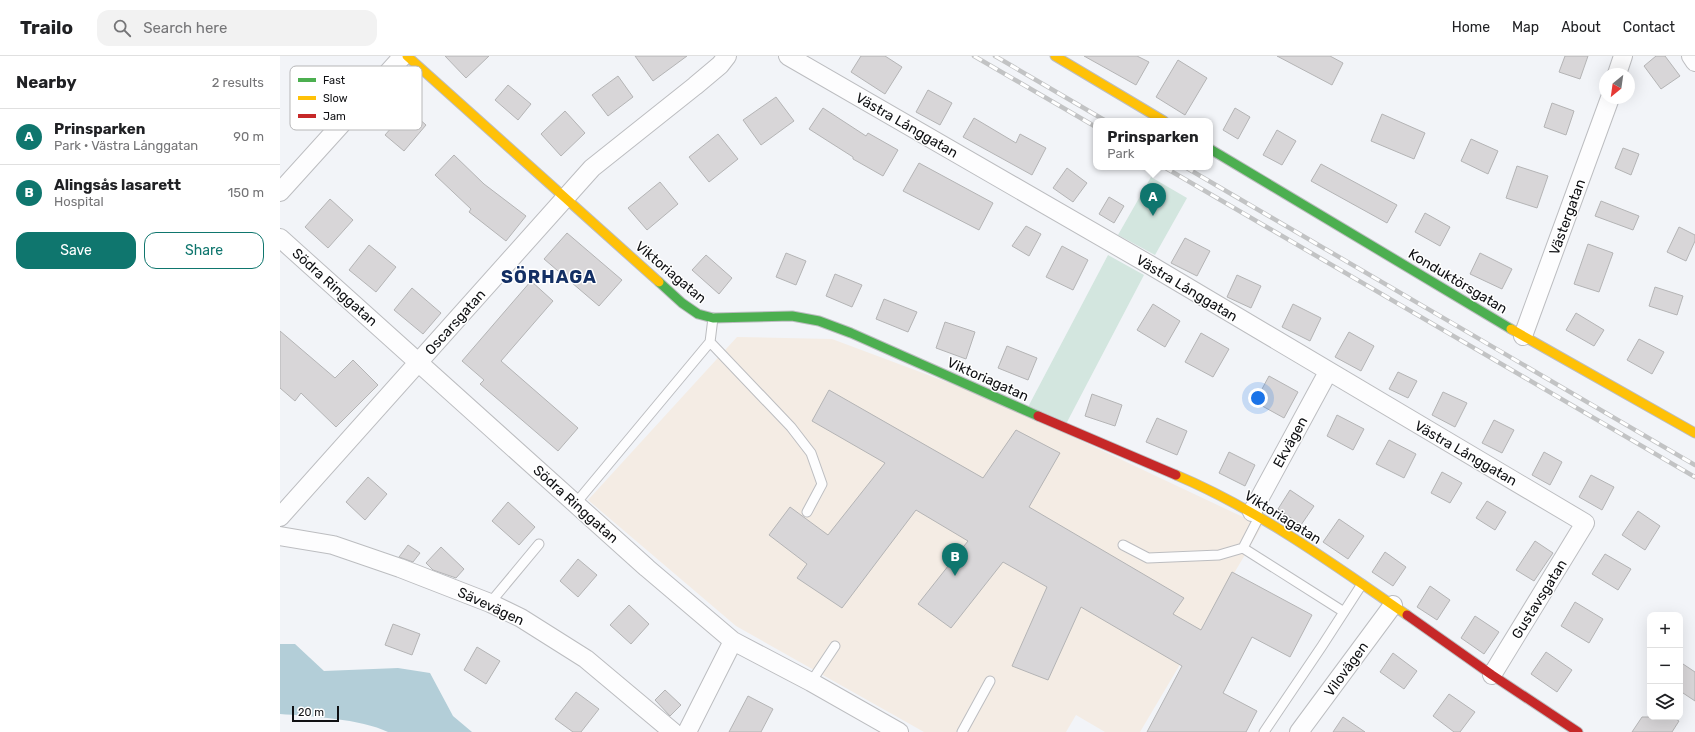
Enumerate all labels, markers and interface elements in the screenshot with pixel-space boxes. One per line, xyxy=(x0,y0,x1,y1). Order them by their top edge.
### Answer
search box xyxy=(97,10,377,46)
text: Trailo xyxy=(20,16,73,39)
icon: search xyxy=(111,17,133,39)
text: Search here xyxy=(143,19,227,37)
text: Home xyxy=(1452,19,1490,36)
text: Map xyxy=(1512,19,1539,36)
text: About xyxy=(1561,19,1601,36)
text: Contact xyxy=(1623,19,1675,36)
legend xyxy=(290,66,422,130)
north arrow xyxy=(1599,68,1635,104)
text: Nearby xyxy=(16,72,77,92)
text: Fast xyxy=(323,74,346,87)
text: 2 results xyxy=(212,75,264,90)
street label: Västra Långgatan xyxy=(853,89,961,162)
text: Slow xyxy=(323,92,348,105)
text: Jam xyxy=(323,110,346,123)
popup xyxy=(1093,118,1213,170)
text: Prinsparken xyxy=(54,120,145,138)
text: Prinsparken xyxy=(1107,128,1199,146)
text: A xyxy=(24,129,34,144)
text: 90 m xyxy=(233,129,264,144)
text: Park · Västra Långgatan xyxy=(54,138,198,153)
text: Park xyxy=(1107,146,1134,161)
text: Alingsås lasarett xyxy=(54,176,181,194)
street label: Västergatan xyxy=(1546,177,1589,257)
pin: A xyxy=(1140,183,1166,216)
text: B xyxy=(24,185,34,200)
text: 150 m xyxy=(228,185,264,200)
text: Hospital xyxy=(54,194,104,209)
button: Save xyxy=(16,232,136,269)
button: Share xyxy=(144,232,264,269)
street label: Viktoriagatan xyxy=(632,238,710,307)
street label: Södra Ringgatan xyxy=(289,245,381,330)
street label: Konduktörsgatan xyxy=(1405,245,1510,318)
street label: Västra Långgatan xyxy=(1133,251,1241,325)
district label: SÖRHAGA xyxy=(501,266,597,288)
street label: Oscarsgatan xyxy=(422,286,489,359)
street label: Viktoriagatan xyxy=(944,354,1031,405)
your location xyxy=(1248,388,1268,408)
street label: Ekvägen xyxy=(1270,414,1311,471)
street label: Västra Långgatan xyxy=(1412,417,1520,490)
street label: Södra Ringgatan xyxy=(530,462,622,547)
street label: Viktoriagatan xyxy=(1241,487,1324,548)
pin: B xyxy=(942,543,968,576)
street label: Gustavsgatan xyxy=(1508,556,1571,642)
street label: Sävevägen xyxy=(455,584,527,629)
map controls xyxy=(1647,612,1683,720)
button: + xyxy=(1647,612,1683,648)
street label: Vilovägen xyxy=(1321,639,1372,700)
button: − xyxy=(1647,648,1683,684)
button: layers xyxy=(1647,684,1683,720)
scale bar xyxy=(292,704,339,723)
text: 20 m xyxy=(298,706,324,719)

